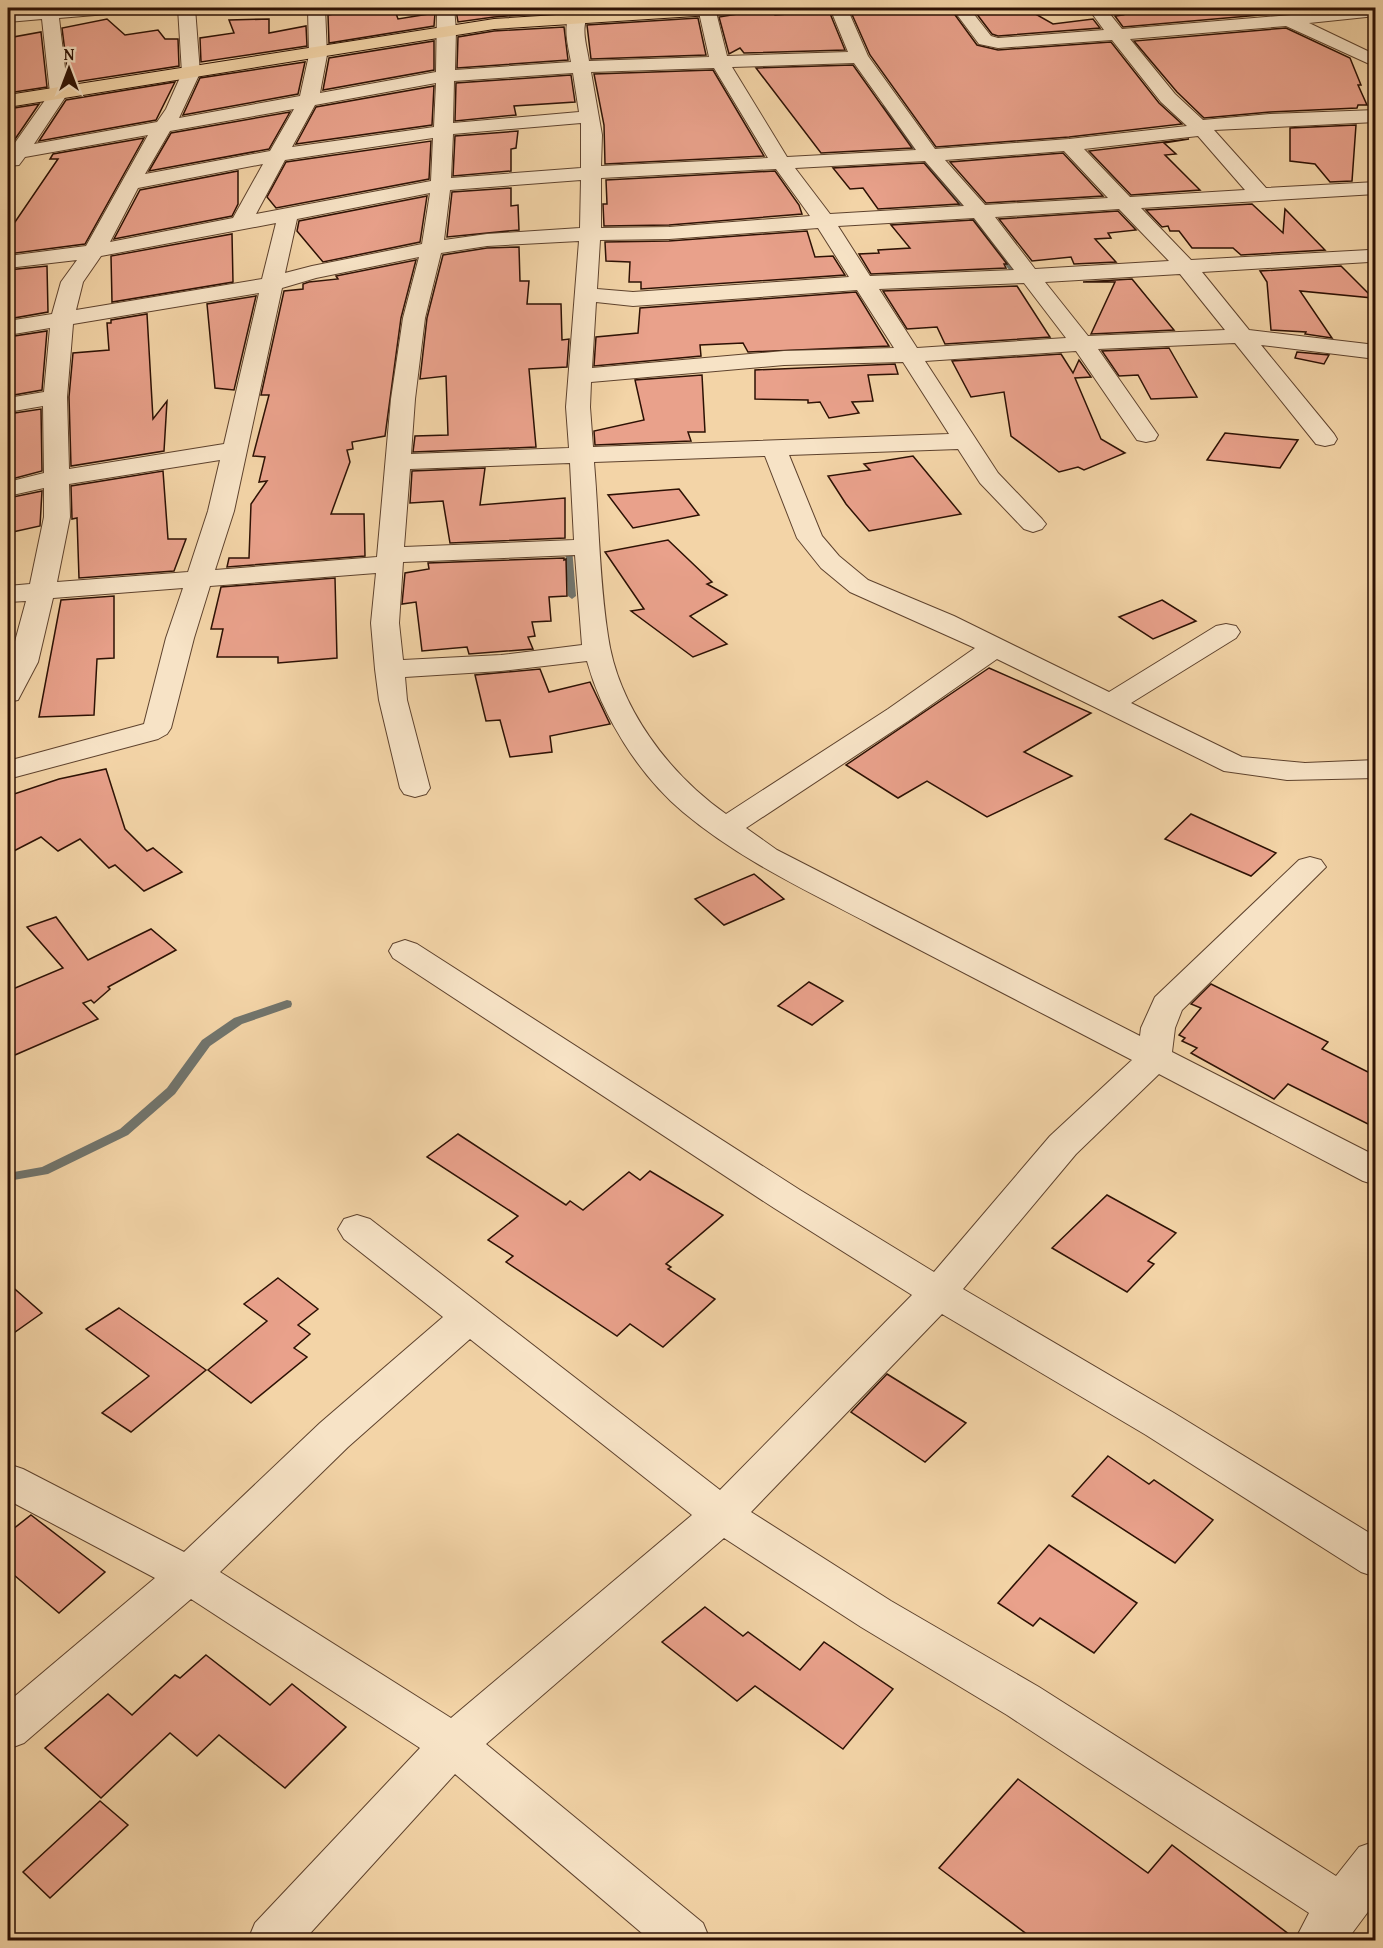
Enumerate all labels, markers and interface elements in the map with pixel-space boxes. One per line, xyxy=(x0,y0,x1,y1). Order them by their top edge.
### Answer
north arrow xyxy=(39,39,99,99)
text: N xyxy=(64,42,75,66)

